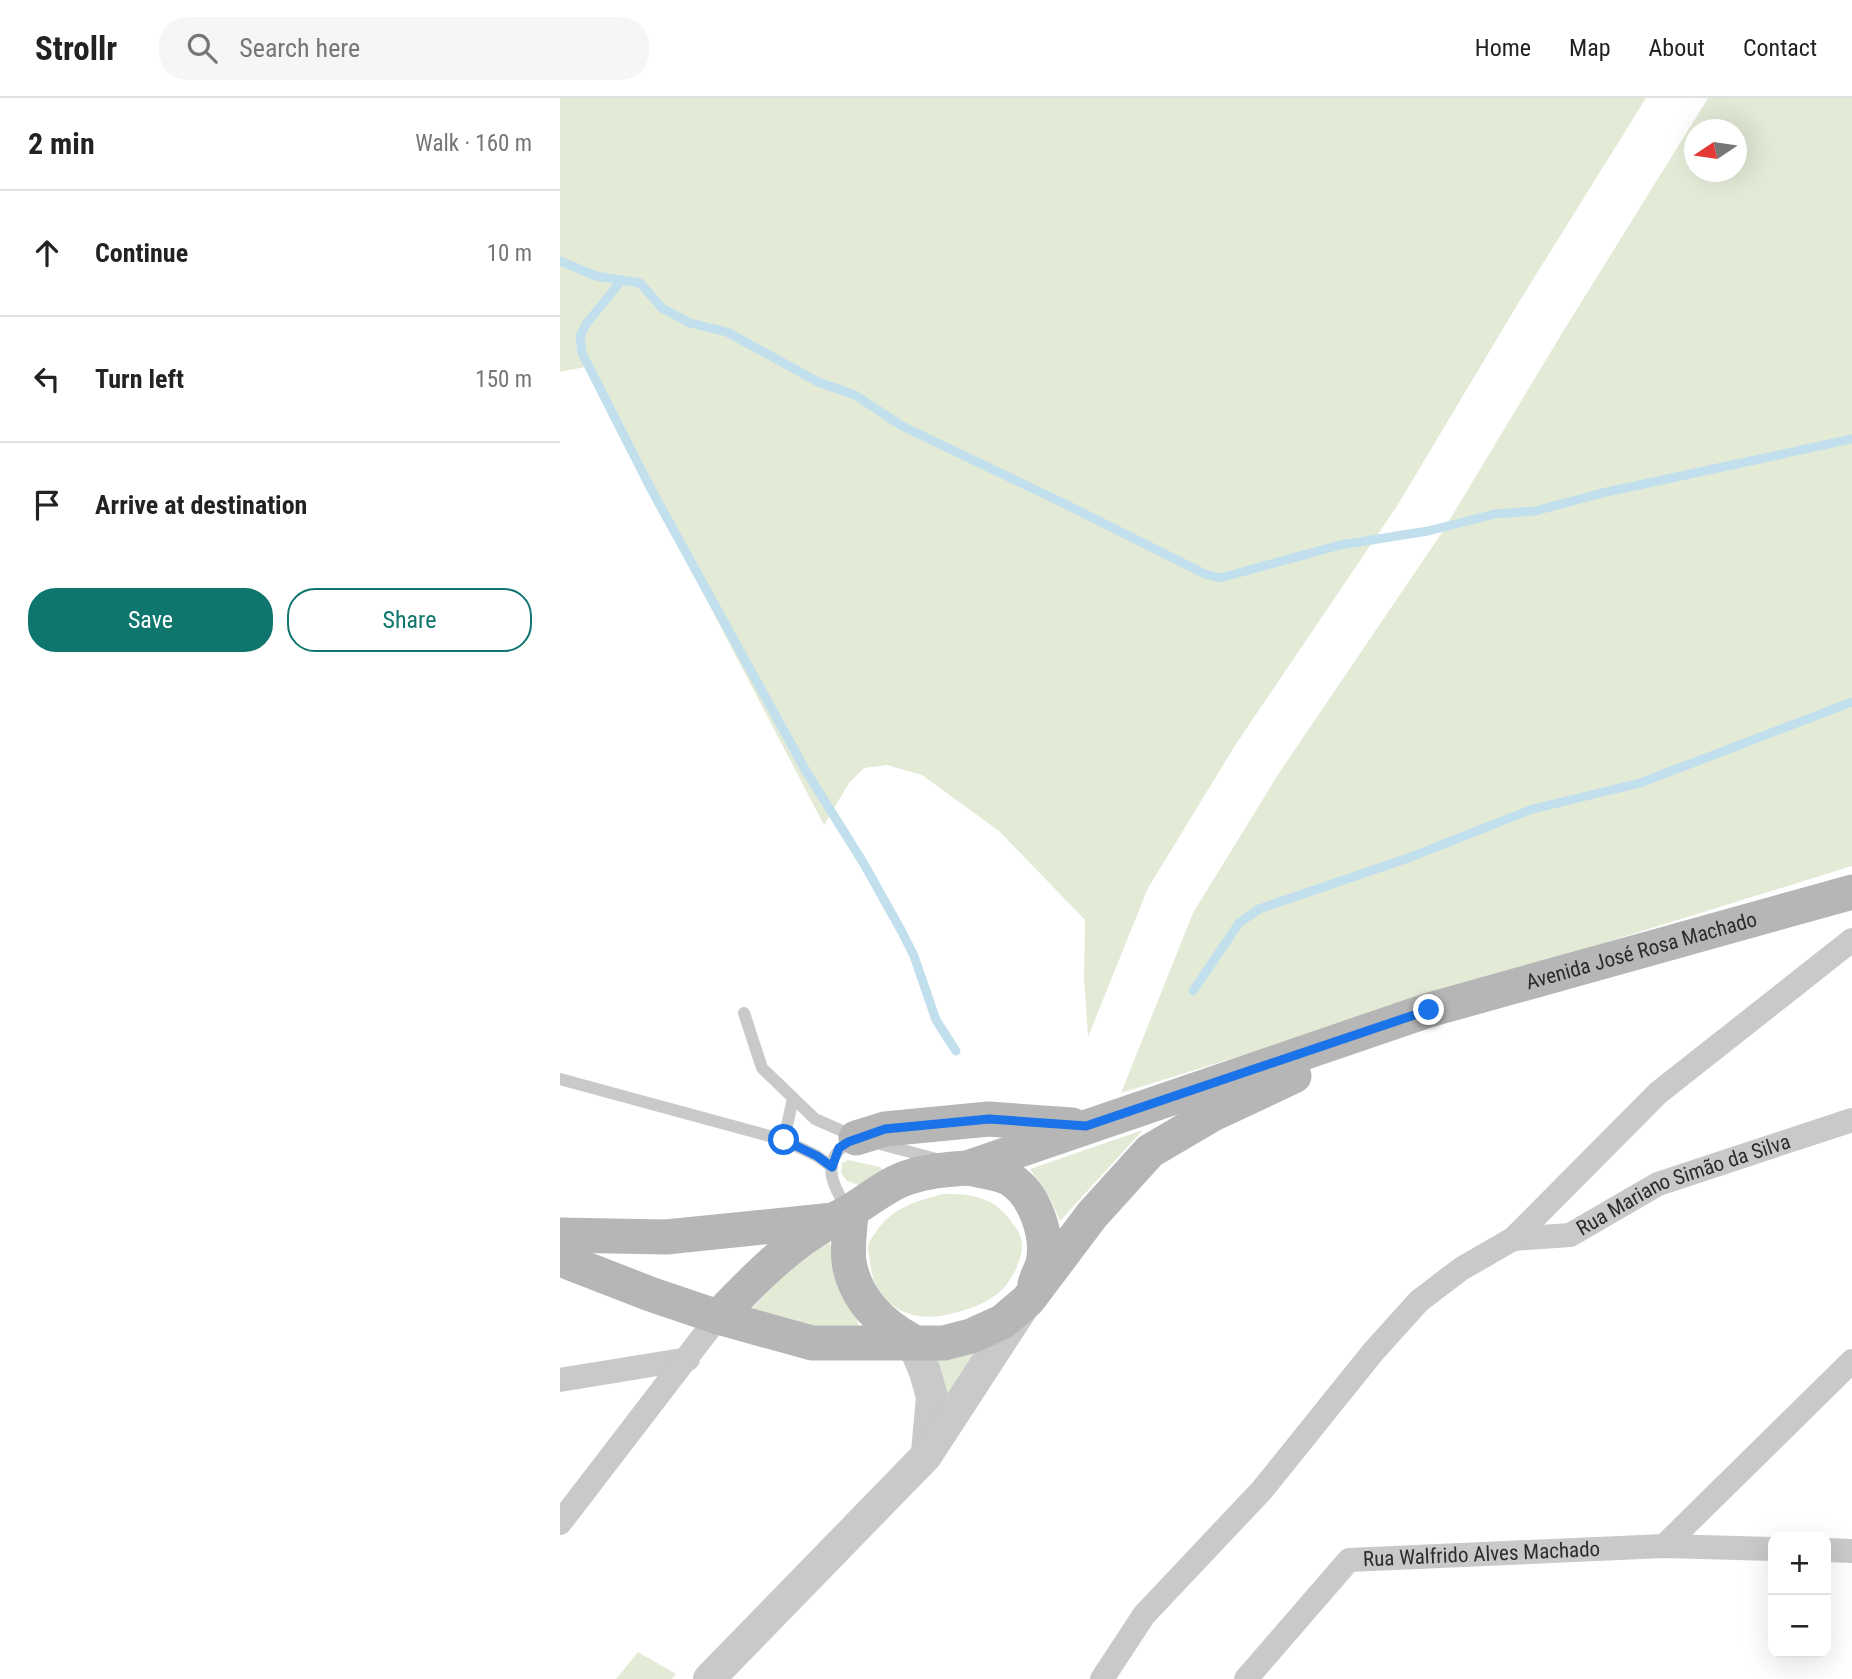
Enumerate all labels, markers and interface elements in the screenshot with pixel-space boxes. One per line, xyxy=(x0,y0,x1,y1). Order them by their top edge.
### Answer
search box xyxy=(159,17,649,80)
text: Strollr xyxy=(35,29,117,68)
icon: search xyxy=(183,29,221,67)
text: Search here xyxy=(239,33,360,63)
text: Home xyxy=(1475,34,1531,62)
text: Map xyxy=(1569,34,1611,62)
text: About xyxy=(1649,34,1705,62)
text: Contact xyxy=(1743,34,1817,62)
north arrow xyxy=(1684,119,1747,182)
text: 2 min xyxy=(28,126,95,161)
text: Walk · 160 m xyxy=(415,130,532,157)
icon: ahead xyxy=(28,234,66,272)
text: Continue xyxy=(95,238,188,268)
text: 10 m xyxy=(487,240,532,267)
icon: left xyxy=(28,360,66,398)
text: Turn left xyxy=(95,364,184,394)
text: 150 m xyxy=(475,366,532,393)
icon: arrive xyxy=(28,486,66,524)
text: Arrive at destination xyxy=(95,490,307,520)
button: Save xyxy=(28,588,273,652)
button: Share xyxy=(287,588,532,652)
street label: Avenida José Rosa Machado xyxy=(1523,907,1759,994)
route end xyxy=(1413,994,1444,1025)
route start xyxy=(768,1124,799,1155)
street label: Rua Mariano Simão da Silva xyxy=(1572,1129,1793,1241)
map controls xyxy=(1768,1532,1831,1658)
button: + xyxy=(1768,1532,1831,1595)
street label: Rua Walfrido Alves Machado xyxy=(1362,1537,1601,1571)
button: − xyxy=(1768,1595,1831,1658)

